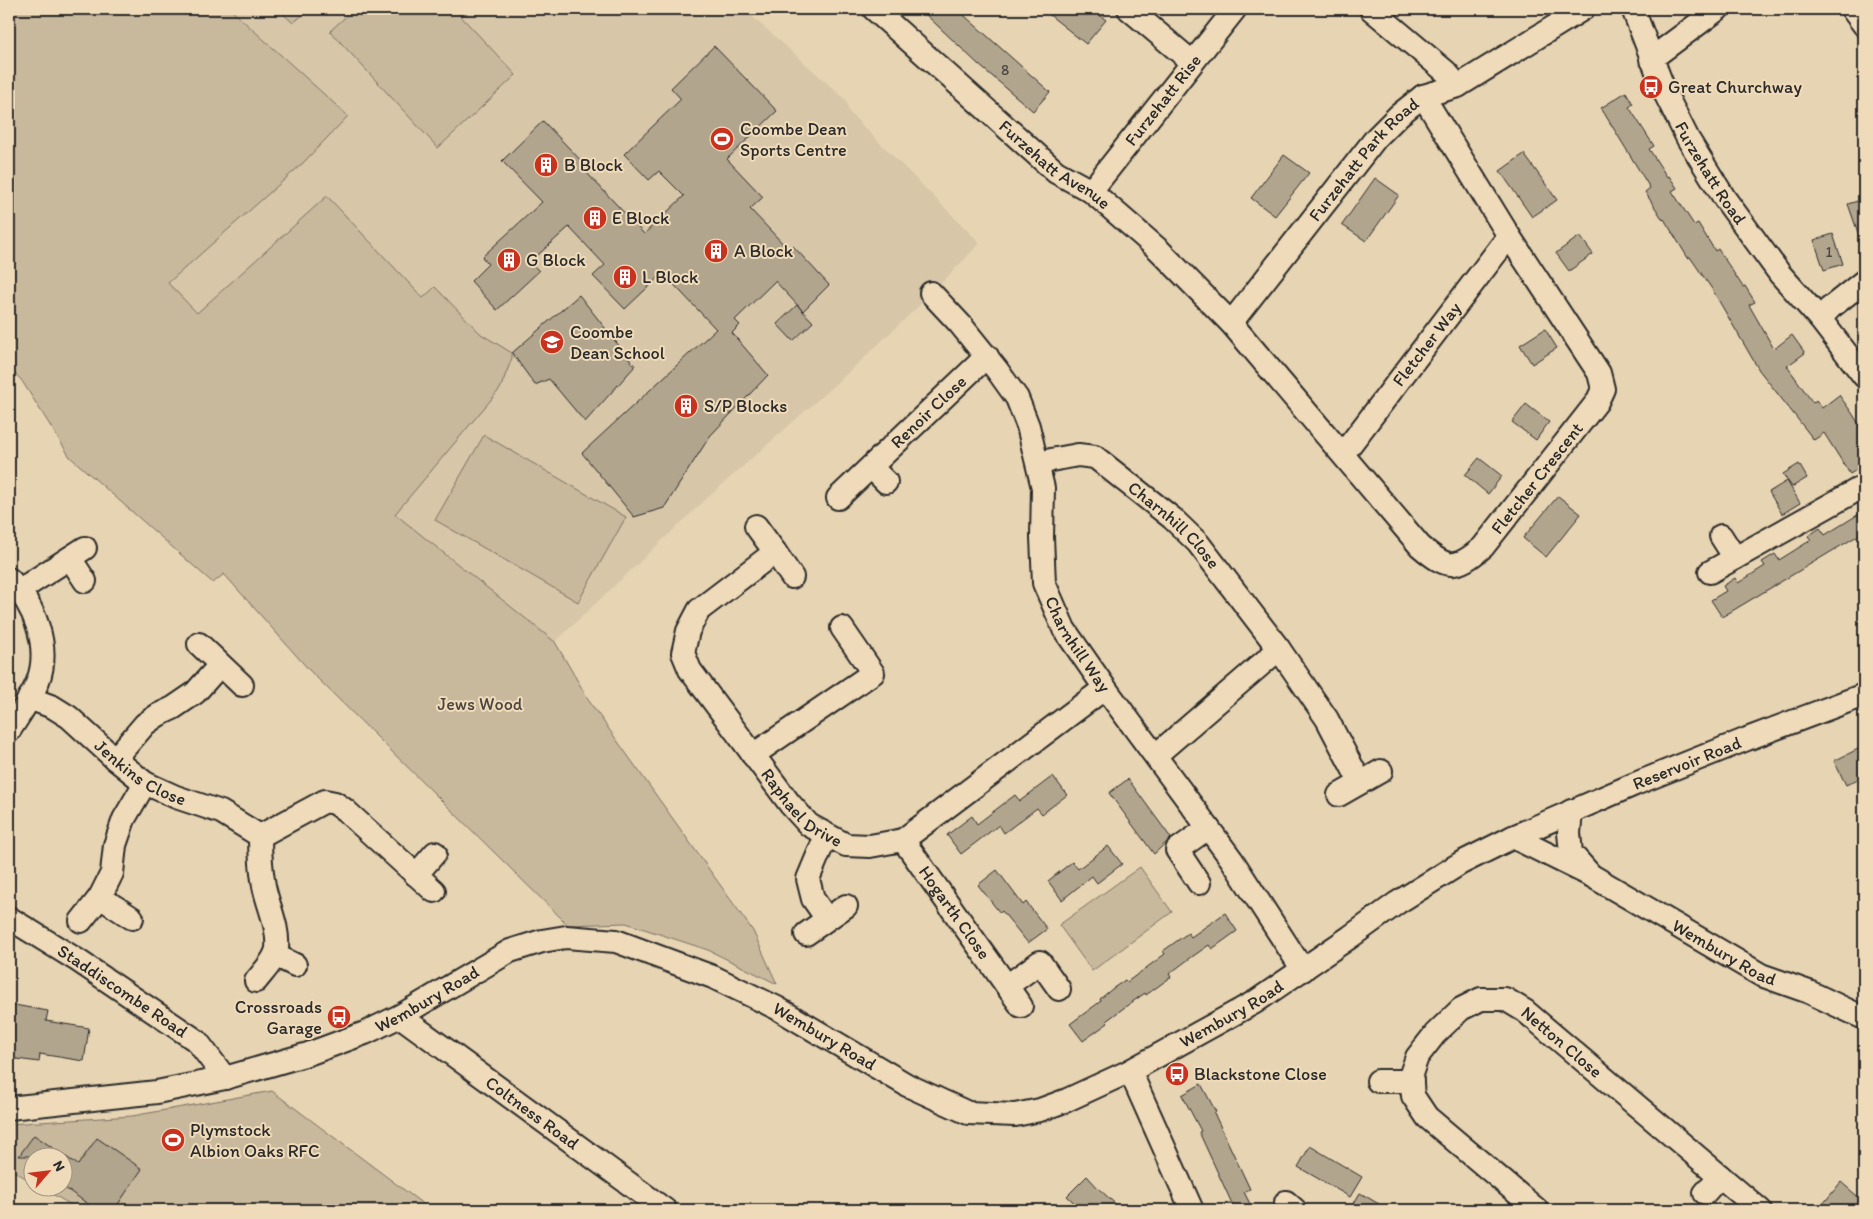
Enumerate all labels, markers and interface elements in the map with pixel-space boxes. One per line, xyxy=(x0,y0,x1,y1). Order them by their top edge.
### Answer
street label: Furzehatt Rise xyxy=(1120,50,1206,150)
house number: 8 xyxy=(1001,61,1009,79)
bus stop icon: Great Churchway xyxy=(1638,74,1664,100)
place label: Great Churchway xyxy=(1668,76,1802,98)
street label: Furzehatt Park Road xyxy=(1304,92,1423,226)
street label: Furzehatt Avenue xyxy=(994,115,1115,214)
place label: Coombe Dean Sports Centre xyxy=(740,118,847,161)
street label: Furzehatt Road xyxy=(1670,118,1751,229)
sports icon: Coombe Dean Sports Centre xyxy=(709,126,735,152)
building icon: B Block xyxy=(533,152,559,178)
place label: B Block xyxy=(564,154,624,176)
building icon: E Block xyxy=(582,205,608,231)
place label: E Block xyxy=(612,207,670,229)
building icon: A Block xyxy=(703,238,729,264)
place label: A Block xyxy=(734,240,794,262)
house number: 1 xyxy=(1826,243,1833,261)
building icon: G Block xyxy=(496,247,522,273)
place label: G Block xyxy=(526,249,586,271)
building icon: L Block xyxy=(612,264,638,290)
place label: L Block xyxy=(642,266,699,288)
street label: Fletcher Way xyxy=(1387,297,1466,391)
place label: Coombe Dean School xyxy=(570,321,665,364)
school or university icon: Coombe Dean School xyxy=(539,329,565,355)
street label: Renoir Close xyxy=(886,370,971,453)
building icon: S/P Blocks xyxy=(673,393,699,419)
place label: S/P Blocks xyxy=(704,395,787,417)
street label: Fletcher Crescent xyxy=(1486,418,1588,539)
street label: Charnhill Close xyxy=(1123,476,1225,573)
street label: Charnhill Way xyxy=(1040,593,1116,697)
park label: Jews Wood xyxy=(437,693,523,715)
street label: Reservoir Road xyxy=(1629,731,1745,795)
street label: Jenkins Close xyxy=(90,735,189,811)
street label: Raphael Drive xyxy=(756,764,846,852)
street label: Hogarth Close xyxy=(914,861,995,964)
street label: Wembury Road xyxy=(1668,914,1779,991)
street label: Staddiscombe Road xyxy=(53,940,192,1043)
street label: Wembury Road xyxy=(371,961,483,1038)
street label: Wembury Road xyxy=(1176,975,1288,1053)
place label: Crossroads Garage xyxy=(235,996,322,1039)
street label: Wembury Road xyxy=(769,997,881,1075)
street label: Netton Close xyxy=(1517,1001,1607,1083)
bus stop icon: Crossroads Garage xyxy=(326,1004,352,1030)
bus stop icon: Blackstone Close xyxy=(1164,1061,1190,1087)
place label: Blackstone Close xyxy=(1194,1063,1327,1085)
street label: Coltness Road xyxy=(481,1071,584,1155)
place label: Plymstock Albion Oaks RFC xyxy=(190,1119,320,1162)
sports icon: Plymstock Albion Oaks RFC xyxy=(160,1127,186,1153)
north arrow xyxy=(22,1146,72,1196)
text: N xyxy=(49,1158,69,1174)

